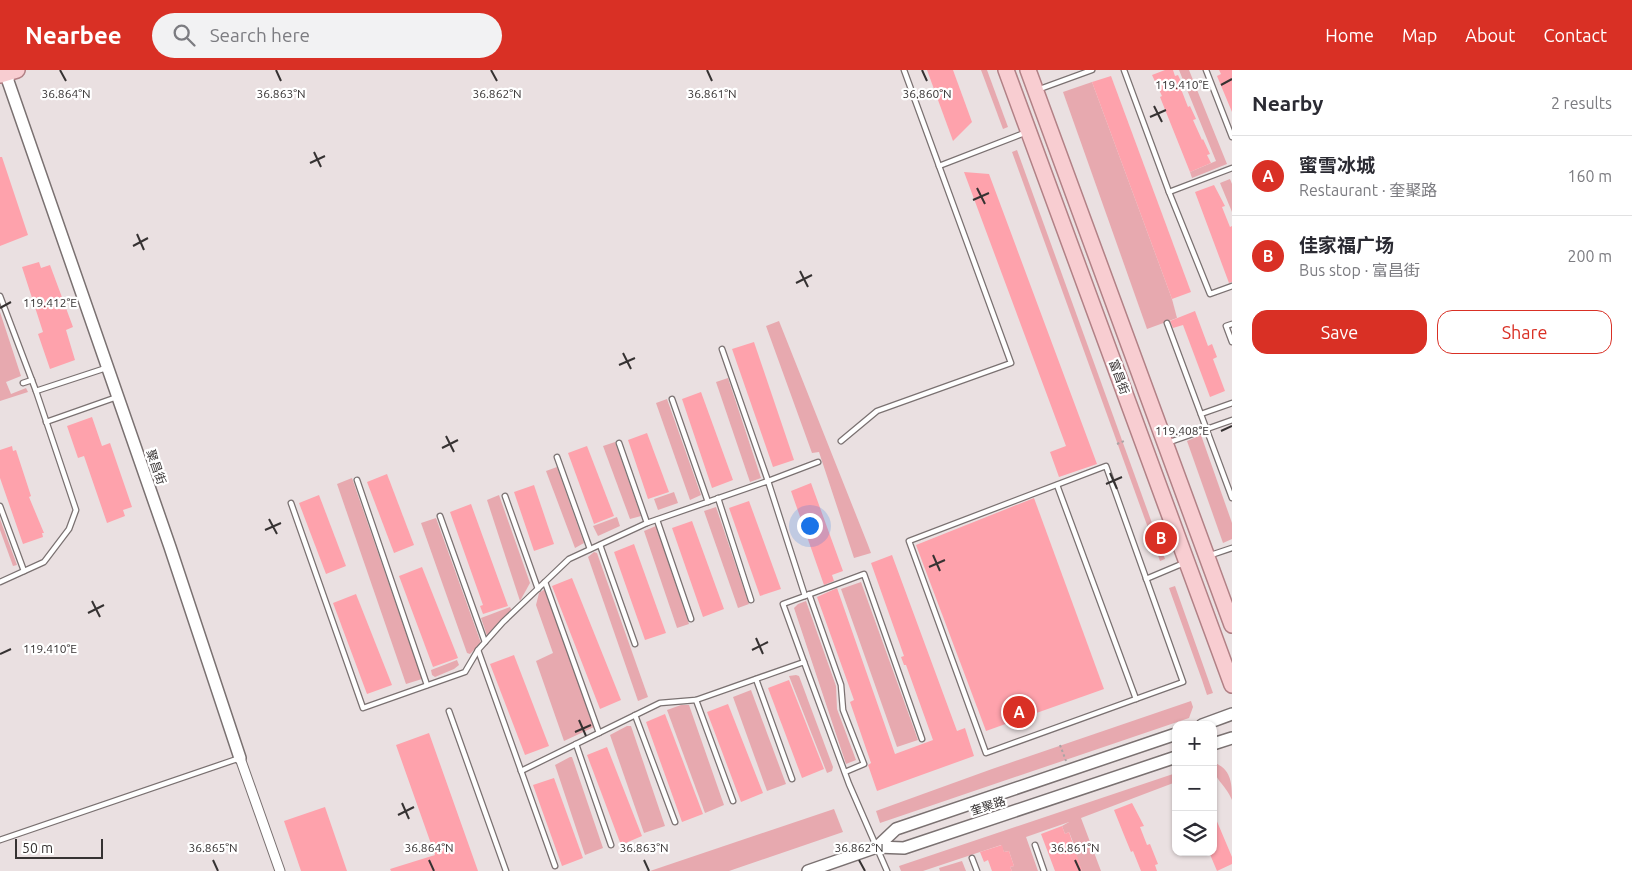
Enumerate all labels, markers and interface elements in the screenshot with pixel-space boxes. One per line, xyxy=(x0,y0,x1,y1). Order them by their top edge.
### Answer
search box xyxy=(152,13,502,58)
icon: search xyxy=(170,21,198,49)
text: Nearbee xyxy=(25,22,122,49)
text: Search here xyxy=(210,24,310,46)
text: Home xyxy=(1325,25,1374,45)
text: Map xyxy=(1402,25,1437,45)
text: About xyxy=(1465,25,1515,45)
text: Contact xyxy=(1543,25,1607,45)
text: 119.410°E xyxy=(1155,78,1209,91)
text: 36.864°N xyxy=(41,87,91,100)
text: 36.863°N xyxy=(256,87,306,100)
text: 36.862°N xyxy=(472,87,522,100)
text: 36.861°N xyxy=(687,87,737,100)
text: 36.860°N xyxy=(902,87,952,100)
text: Nearby xyxy=(1252,91,1323,115)
text: 2 results xyxy=(1551,94,1612,112)
text: 蜜雪冰城 xyxy=(1299,154,1375,176)
text: A xyxy=(1262,167,1274,185)
text: 160 m xyxy=(1567,167,1612,185)
text: Restaurant · 奎聚路 xyxy=(1299,181,1437,199)
text: 佳家福广场 xyxy=(1299,234,1394,256)
text: B xyxy=(1263,247,1273,265)
text: 200 m xyxy=(1567,247,1612,265)
text: Bus stop · 富昌街 xyxy=(1299,261,1420,279)
text: 119.412°E xyxy=(23,296,77,309)
button: Save xyxy=(1252,310,1427,354)
button: Share xyxy=(1437,310,1612,354)
street label: 富昌街 xyxy=(1107,358,1132,396)
text: 119.408°E xyxy=(1155,424,1209,437)
street label: 聚昌街 xyxy=(144,448,168,486)
your location xyxy=(797,513,823,539)
pin: B xyxy=(1145,519,1177,557)
text: 119.410°E xyxy=(23,642,77,655)
pin: A xyxy=(1003,693,1035,731)
map controls xyxy=(1172,721,1217,856)
button: + xyxy=(1172,721,1217,766)
button: − xyxy=(1172,766,1217,811)
street label: 奎聚路 xyxy=(969,794,1007,817)
button: layers xyxy=(1172,811,1217,856)
scale bar xyxy=(15,836,102,859)
text: 50 m xyxy=(22,840,53,856)
text: 36.865°N xyxy=(188,841,238,854)
text: 36.864°N xyxy=(404,841,454,854)
text: 36.863°N xyxy=(619,841,669,854)
text: 36.862°N xyxy=(834,841,884,854)
text: 36.861°N xyxy=(1050,841,1100,854)

